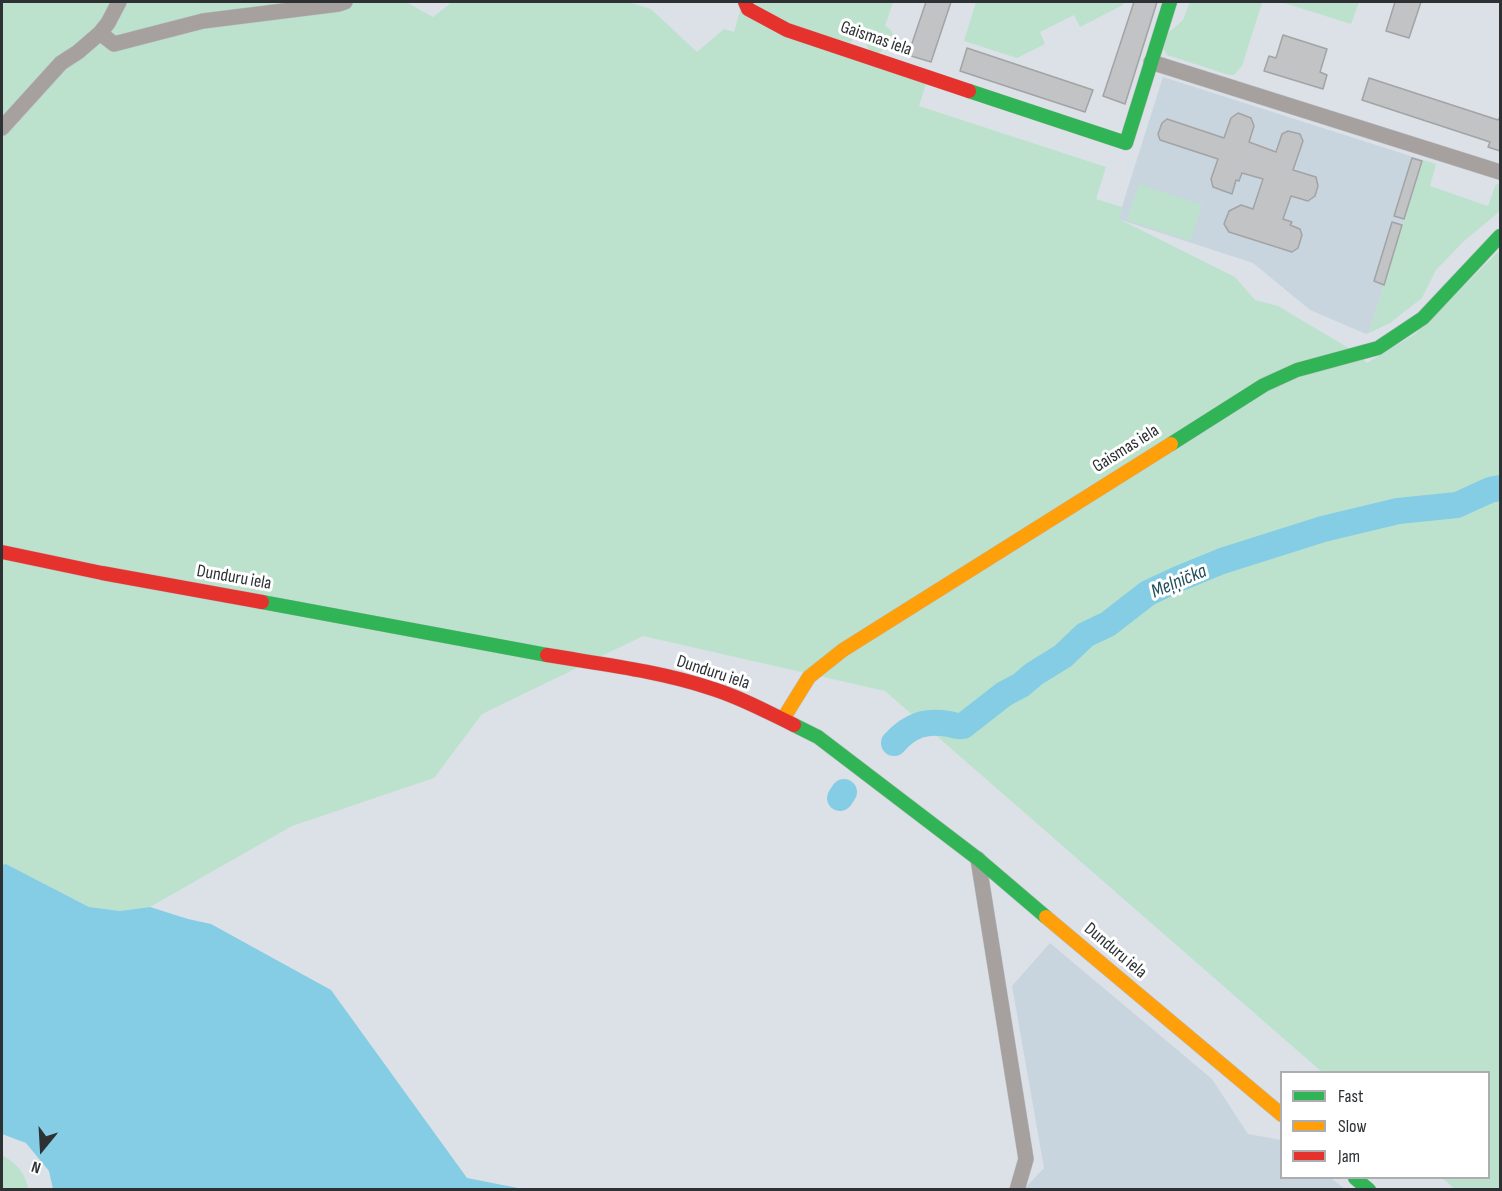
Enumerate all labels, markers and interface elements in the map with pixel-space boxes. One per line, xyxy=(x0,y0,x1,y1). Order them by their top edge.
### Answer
street label: Gaismas iela xyxy=(837,17,915,61)
street label: Gaismas iela xyxy=(1089,420,1163,478)
water label: Meļņička xyxy=(1148,560,1210,604)
street label: Dunduru iela xyxy=(195,561,273,595)
street label: Dunduru iela xyxy=(674,651,752,695)
street label: Dunduru iela xyxy=(1079,918,1151,984)
legend xyxy=(1280,1071,1490,1179)
text: Fast xyxy=(1338,1086,1363,1107)
text: Slow xyxy=(1338,1116,1367,1137)
north arrow xyxy=(12,1119,72,1179)
text: Jam xyxy=(1338,1146,1360,1167)
text: N xyxy=(29,1156,43,1177)

